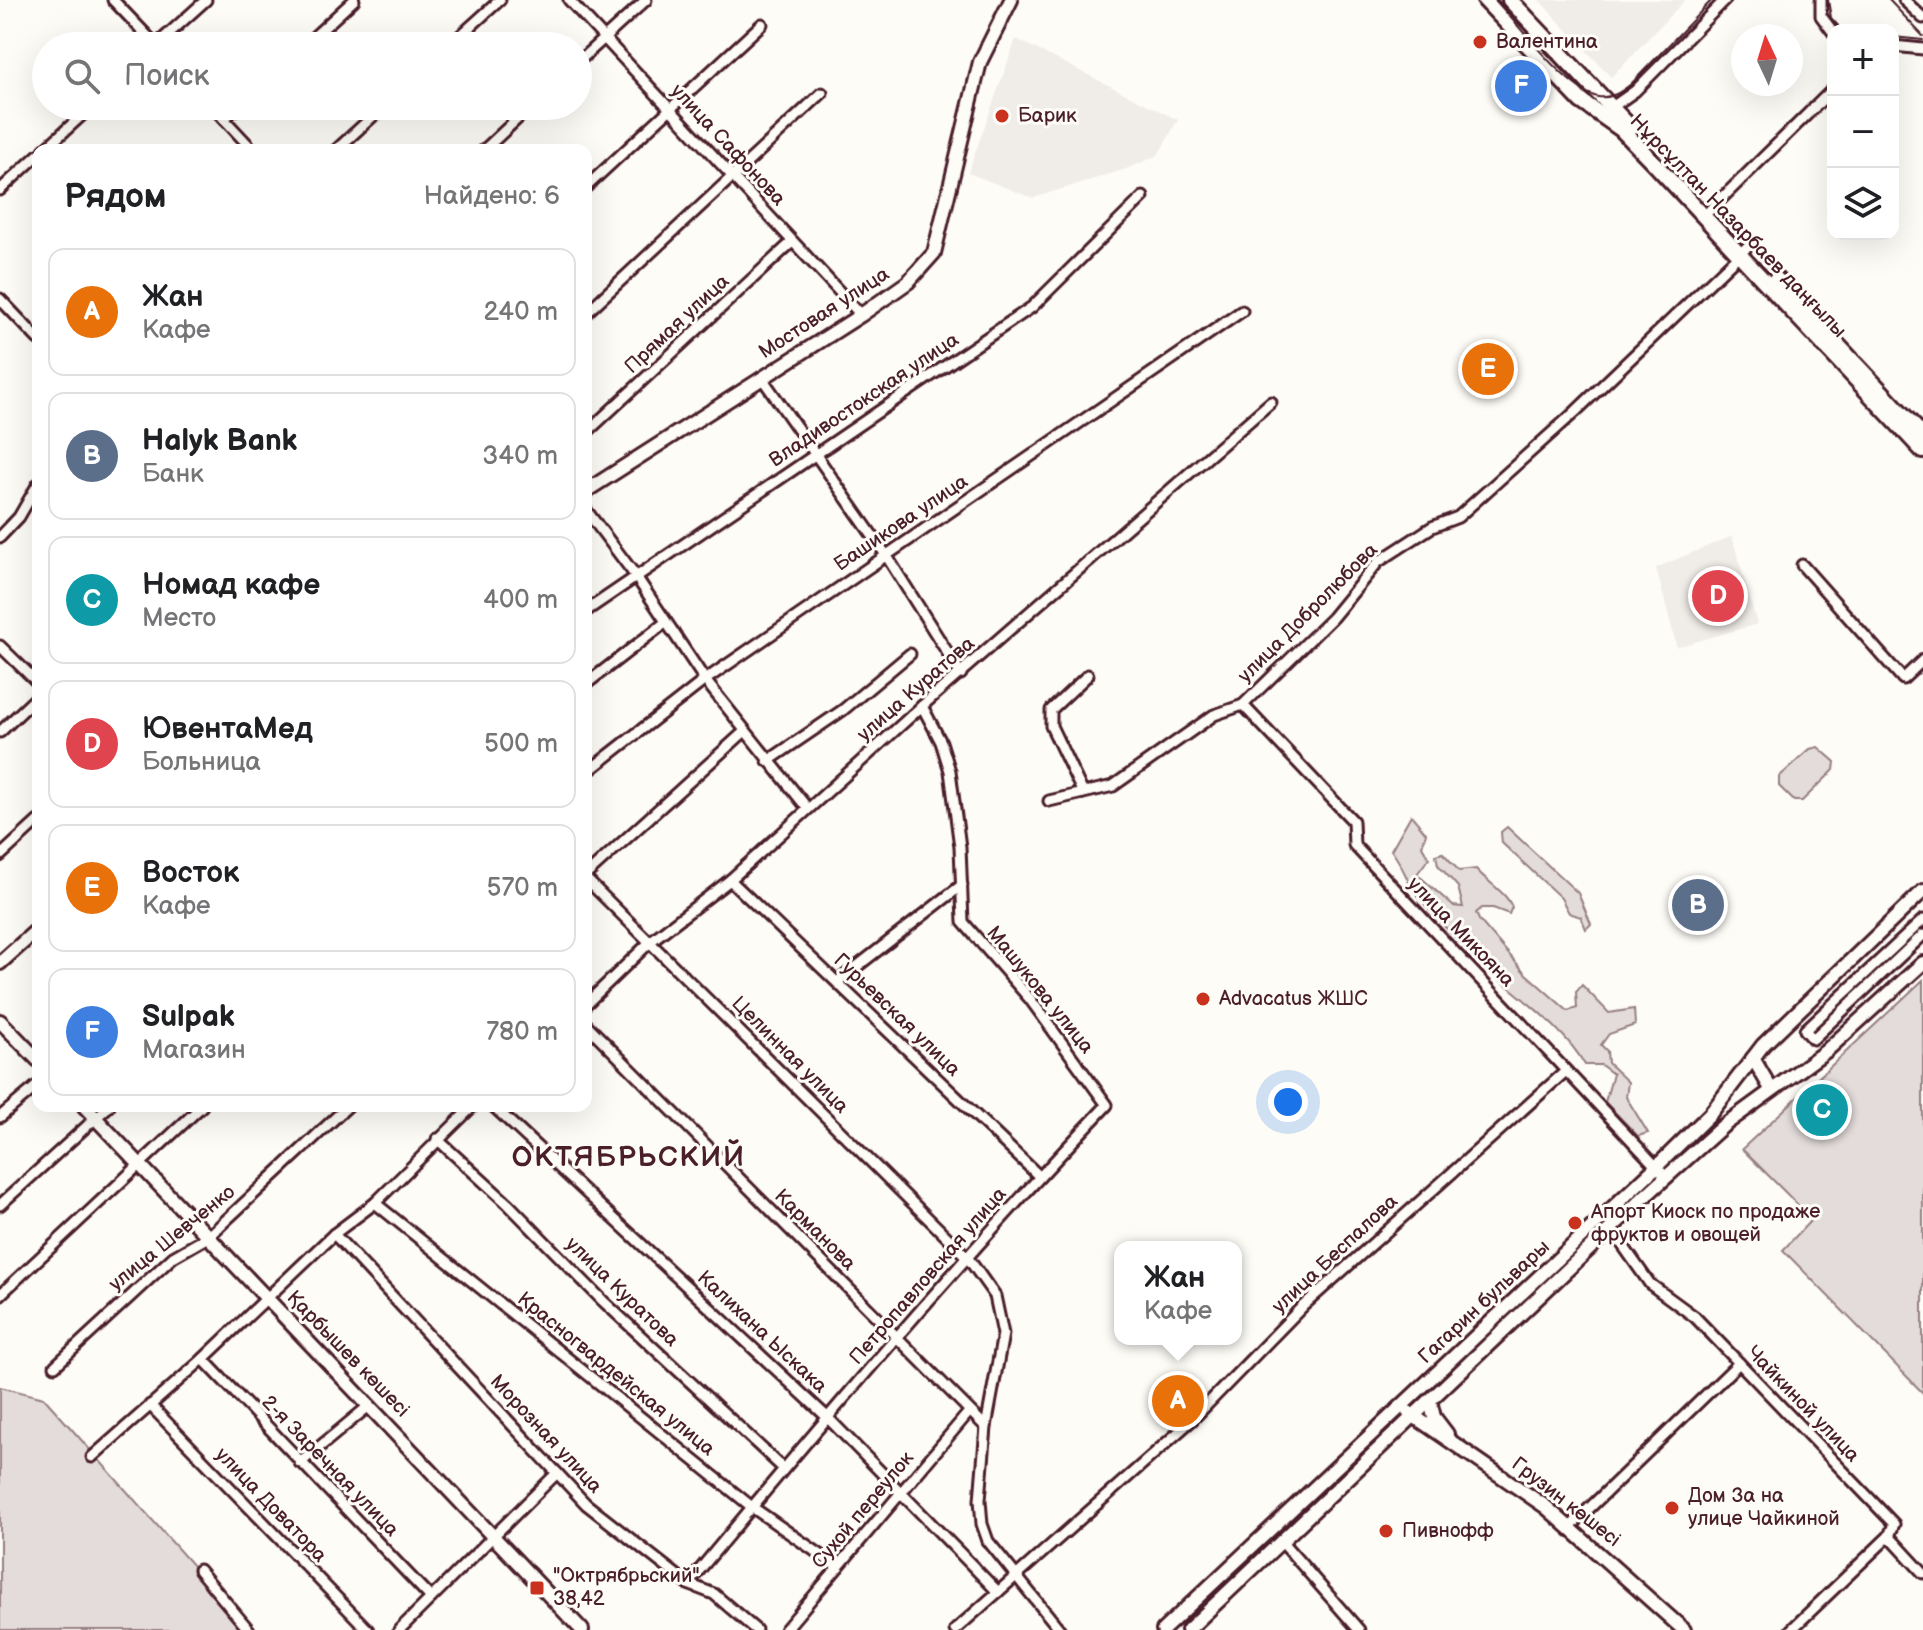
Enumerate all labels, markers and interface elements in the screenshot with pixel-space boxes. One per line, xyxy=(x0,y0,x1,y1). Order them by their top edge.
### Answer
north arrow xyxy=(1731,24,1803,96)
map controls xyxy=(1827,24,1899,240)
button: + xyxy=(1827,24,1899,96)
place label: Валентина xyxy=(1496,30,1598,54)
search box xyxy=(32,32,592,120)
marker: Валентина xyxy=(1471,33,1489,51)
icon: search xyxy=(60,54,104,98)
pin: F xyxy=(1495,56,1547,116)
text: Поиск xyxy=(124,58,210,94)
street label: улица Сафонова xyxy=(666,79,791,211)
button: − xyxy=(1827,96,1899,168)
place label: Барик xyxy=(1018,104,1077,128)
marker: Барик xyxy=(993,107,1011,125)
street label: Нұрсұлтан Назарбаев даңғылы xyxy=(1625,109,1851,343)
button: layers xyxy=(1827,168,1899,240)
text: Рядом xyxy=(64,176,166,217)
text: Найдено: 6 xyxy=(424,181,560,212)
street label: Мостовая улица xyxy=(754,262,894,364)
street label: Прямая улица xyxy=(620,269,734,379)
text: Жан xyxy=(142,279,203,315)
text: A xyxy=(84,297,100,328)
text: 240 m xyxy=(483,297,558,328)
text: Кафе xyxy=(142,315,210,346)
street label: Владивостокская улица xyxy=(765,328,963,472)
pin: E xyxy=(1462,339,1514,399)
text: Halyk Bank xyxy=(142,423,297,459)
text: B xyxy=(83,441,101,472)
text: 340 m xyxy=(482,441,558,472)
text: Банк xyxy=(142,459,204,490)
street label: Башикова улица xyxy=(830,469,973,577)
street label: улица Добролюбова xyxy=(1233,538,1383,688)
pin: D xyxy=(1692,566,1744,626)
text: Номад кафе xyxy=(142,567,320,603)
text: C xyxy=(83,585,101,616)
text: 400 m xyxy=(483,585,558,616)
text: Место xyxy=(142,603,216,634)
street label: улица Куратова xyxy=(852,631,980,746)
text: ЮвентаМед xyxy=(142,711,313,747)
text: D xyxy=(83,729,101,760)
text: 500 m xyxy=(484,729,558,760)
text: Больница xyxy=(142,747,261,778)
text: Восток xyxy=(142,855,239,891)
street label: улица Микояна xyxy=(1402,872,1520,992)
text: E xyxy=(84,873,100,904)
text: 570 m xyxy=(487,873,558,904)
pin: B xyxy=(1672,875,1724,935)
text: Кафе xyxy=(142,891,210,922)
street label: Машукова улица xyxy=(981,921,1099,1059)
street label: Гурьевская улица xyxy=(829,948,965,1082)
place label: Advacatus ЖШС xyxy=(1219,987,1368,1011)
marker: Advacatus ЖШС xyxy=(1194,990,1212,1008)
street label: Целинная улица xyxy=(727,992,854,1119)
text: Sulpak xyxy=(142,999,235,1035)
text: F xyxy=(84,1017,100,1048)
text: 780 m xyxy=(486,1017,558,1048)
text: Магазин xyxy=(142,1035,246,1066)
pin: C xyxy=(1796,1080,1848,1140)
your location xyxy=(1268,1082,1308,1122)
district label: ОКТЯБРЬСКИЙ xyxy=(512,1138,746,1174)
street label: улица Шевченко xyxy=(104,1180,240,1296)
street label: Петропавловская улица xyxy=(844,1182,1012,1370)
street label: Карманова xyxy=(769,1184,861,1276)
street label: улица Беспалова xyxy=(1267,1190,1403,1318)
place label: Апорт Киоск по продаже фруктов и овощей xyxy=(1590,1200,1820,1247)
marker: Апорт Киоск по продаже фруктов и овощей xyxy=(1566,1214,1584,1232)
street label: улица Куратова xyxy=(561,1232,684,1352)
street label: Гагарин бульвары xyxy=(1413,1235,1555,1369)
popup xyxy=(1114,1241,1242,1345)
text: Жан xyxy=(1144,1260,1205,1296)
street label: Калихана Ыскака xyxy=(692,1266,832,1398)
street label: Қарбышев көшесі xyxy=(282,1286,414,1422)
street label: Красногвардейская улица xyxy=(513,1287,720,1461)
text: Кафе xyxy=(1144,1296,1212,1327)
street label: Чайкиной улица xyxy=(1741,1341,1865,1467)
street label: Морозная улица xyxy=(485,1370,607,1498)
pin: A xyxy=(1152,1371,1204,1431)
street label: 2-я Заречная улица xyxy=(256,1390,404,1542)
street label: улица Доватора xyxy=(210,1443,332,1567)
street label: Сухой переулок xyxy=(807,1446,919,1574)
street label: Грузин көшесі xyxy=(1507,1452,1625,1552)
place label: Дом 3а на улице Чайкиной xyxy=(1688,1484,1840,1531)
marker: Дом 3а на улице Чайкиной xyxy=(1663,1499,1681,1517)
place label: Пивнофф xyxy=(1402,1519,1494,1543)
marker: Пивнофф xyxy=(1377,1522,1395,1540)
place label: "Октрябрьский" 38,42 xyxy=(553,1564,700,1611)
marker: "Октрябрьский" 38,42 xyxy=(528,1579,546,1597)

